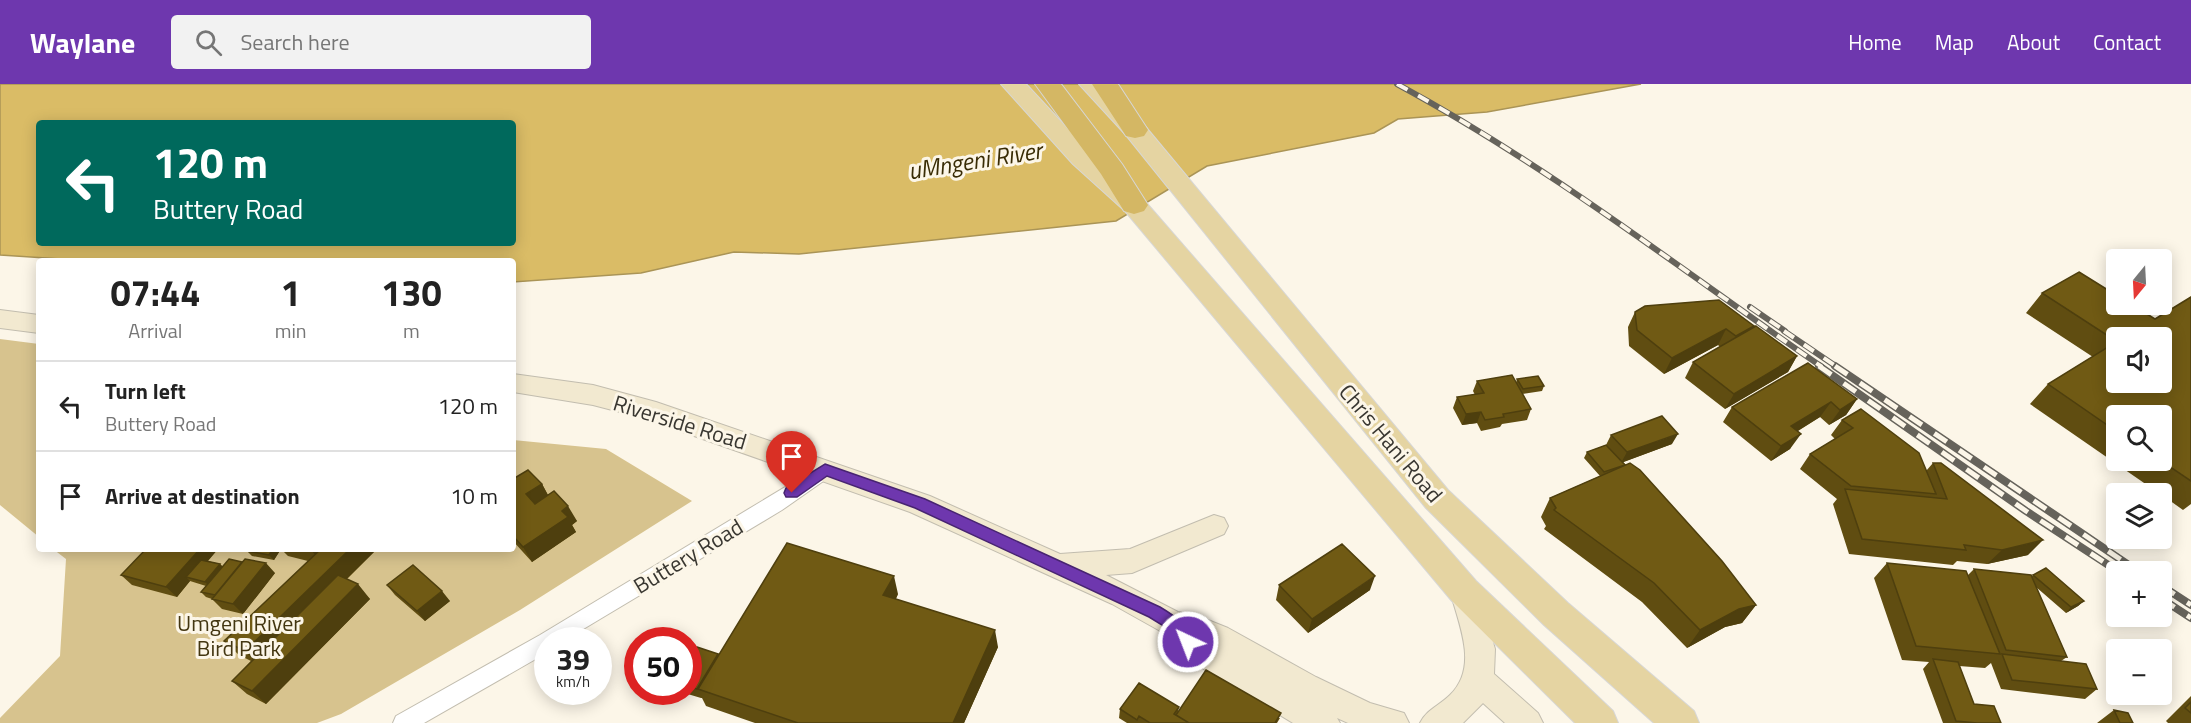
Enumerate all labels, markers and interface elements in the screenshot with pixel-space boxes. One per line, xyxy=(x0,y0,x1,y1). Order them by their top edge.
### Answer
search box xyxy=(171,15,591,69)
text: Waylane xyxy=(30,21,135,64)
text: Search here xyxy=(240,25,350,59)
icon: search xyxy=(192,26,225,59)
text: Home xyxy=(1848,26,1902,58)
text: Map xyxy=(1935,26,1974,58)
text: About xyxy=(2007,26,2060,58)
text: Contact xyxy=(2093,26,2161,58)
text: 120 m xyxy=(153,130,268,194)
water label: uMngeni River xyxy=(905,131,1048,188)
icon: left xyxy=(54,144,132,222)
text: Buttery Road xyxy=(153,188,303,229)
north arrow xyxy=(2106,249,2172,315)
map controls xyxy=(2106,249,2172,705)
text: 07:44 xyxy=(110,265,200,320)
text: 1 xyxy=(281,265,301,320)
text: 130 xyxy=(381,265,442,320)
text: Arrival xyxy=(128,315,183,346)
text: min xyxy=(275,315,307,346)
text: m xyxy=(403,315,420,346)
button: sound xyxy=(2106,327,2172,393)
text: Turn left xyxy=(105,374,186,408)
street label: Chris Hani Road xyxy=(1331,376,1451,510)
street label: Riverside Road xyxy=(609,386,751,458)
text: 120 m xyxy=(438,389,498,423)
icon: left xyxy=(54,390,87,423)
button: search xyxy=(2106,405,2172,471)
text: Buttery Road xyxy=(105,408,216,439)
pin xyxy=(766,431,817,493)
icon: arrive xyxy=(775,440,808,473)
text: Arrive at destination xyxy=(105,479,300,513)
text: 10 m xyxy=(450,479,498,513)
icon: arrive xyxy=(54,480,87,513)
button: layers xyxy=(2106,483,2172,549)
street label: Buttery Road xyxy=(627,510,749,602)
button: + xyxy=(2106,561,2172,627)
park label: Umgeni River Bird Park xyxy=(177,606,301,665)
position arrow xyxy=(1156,610,1220,674)
speed limit sign: 50 xyxy=(624,627,702,705)
text: 39 xyxy=(556,636,590,682)
button: − xyxy=(2106,639,2172,705)
text: km/h xyxy=(556,670,590,693)

